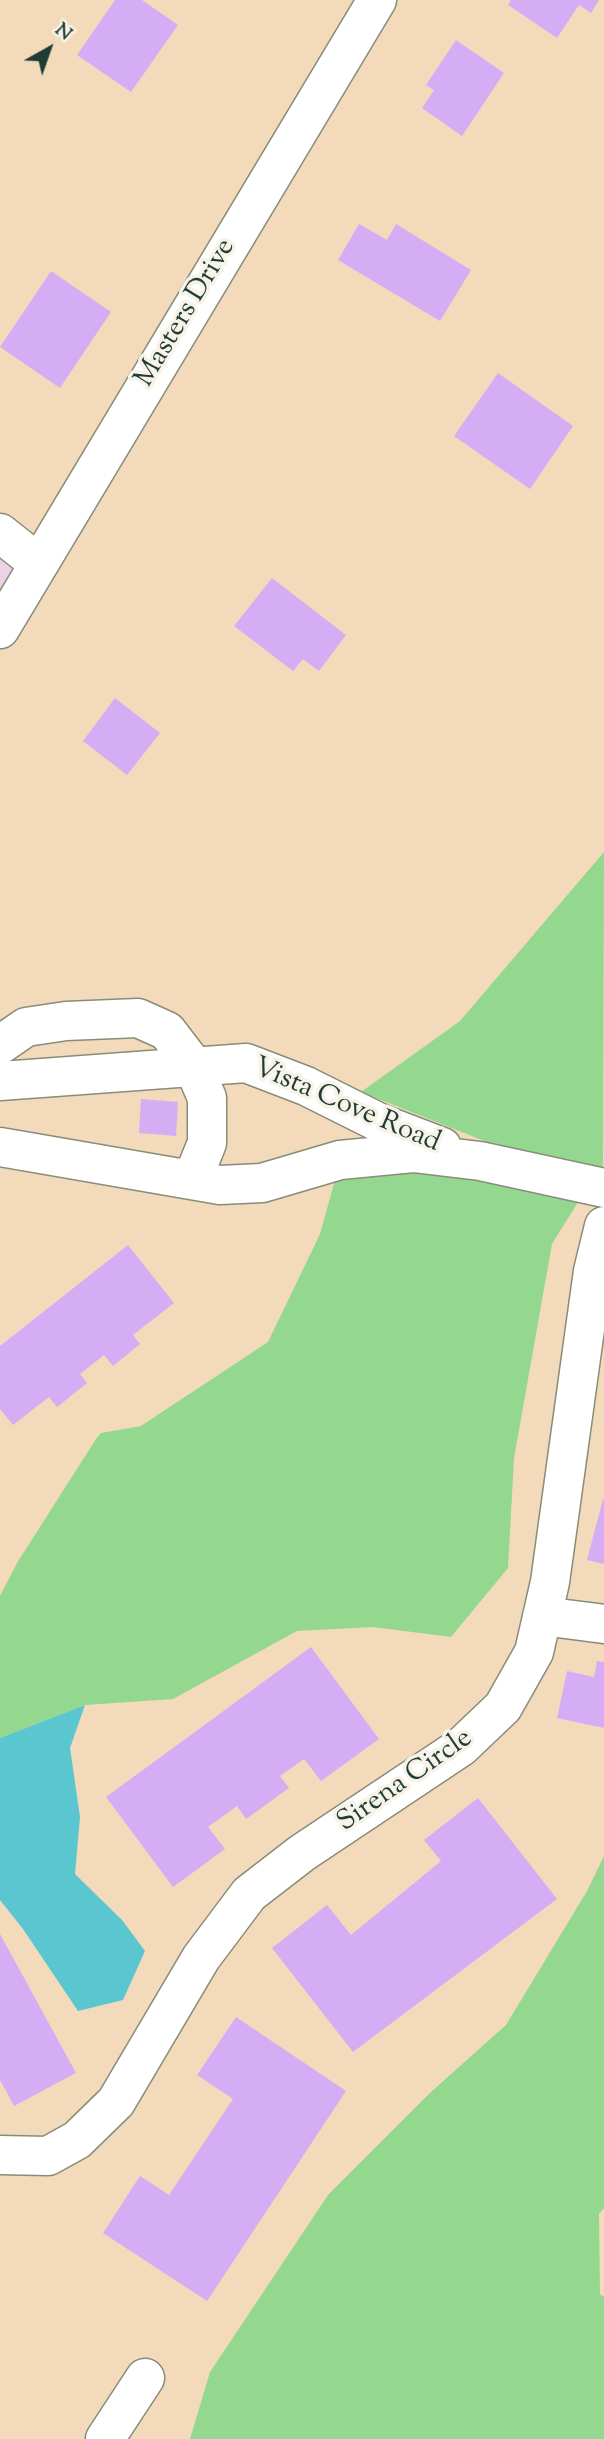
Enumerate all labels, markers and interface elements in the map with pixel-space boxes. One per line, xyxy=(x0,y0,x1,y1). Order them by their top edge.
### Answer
north arrow xyxy=(14,14,84,84)
text: N xyxy=(48,17,77,48)
street label: Masters Drive xyxy=(130,234,244,394)
street label: Vista Cove Road xyxy=(247,1052,445,1162)
street label: Sirena Circle xyxy=(332,1723,480,1841)

